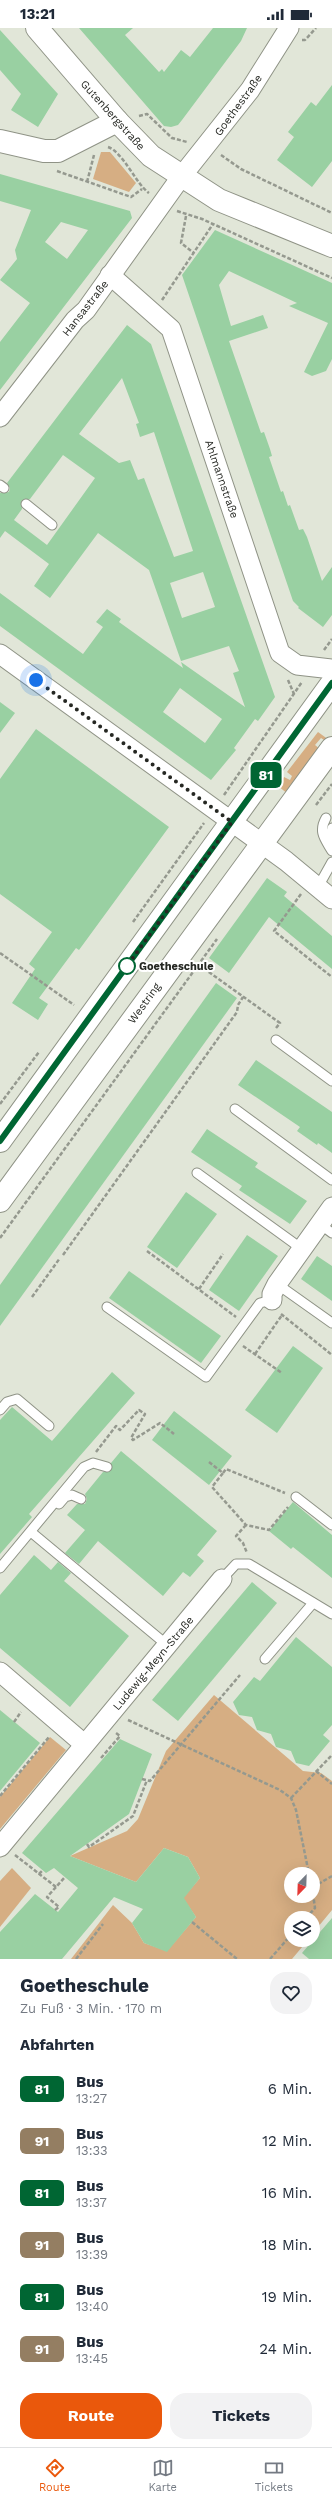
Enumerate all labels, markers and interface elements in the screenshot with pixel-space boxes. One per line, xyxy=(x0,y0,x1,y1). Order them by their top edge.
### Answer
text: 13:21 xyxy=(20,5,55,23)
street label: Goethestraße xyxy=(212,72,265,138)
street label: Gutenbergstraße xyxy=(78,78,148,153)
street label: Hansastraße xyxy=(60,278,111,339)
street label: Ahlmannstraße xyxy=(202,438,241,520)
your location xyxy=(26,670,46,690)
line badge: 81 xyxy=(248,762,284,788)
text: 81 xyxy=(259,767,273,783)
marker: Goetheschule xyxy=(118,957,136,975)
place label: Goetheschule xyxy=(139,960,214,973)
street label: Westring xyxy=(125,980,164,1026)
street label: Ludewig-Meyn-Straße xyxy=(110,1614,196,1713)
north arrow xyxy=(284,1867,320,1903)
map controls xyxy=(284,1867,320,1947)
button: layers xyxy=(284,1911,320,1947)
button: heart xyxy=(270,1972,312,2014)
text: Goetheschule xyxy=(20,1974,149,1997)
text: Zu Fuß · 3 Min. · 170 m xyxy=(20,2001,162,2016)
text: Abfahrten xyxy=(20,2036,94,2054)
text: Bus xyxy=(76,2073,104,2091)
text: 6 Min. xyxy=(268,2080,312,2098)
text: 81 xyxy=(35,2081,49,2097)
text: 13:27 xyxy=(76,2091,107,2106)
text: Bus xyxy=(76,2125,104,2143)
text: 12 Min. xyxy=(262,2132,312,2150)
text: 91 xyxy=(35,2133,49,2149)
text: 13:33 xyxy=(76,2143,108,2158)
text: Bus xyxy=(76,2177,104,2195)
text: 16 Min. xyxy=(262,2184,312,2202)
text: 81 xyxy=(35,2185,49,2201)
text: 13:37 xyxy=(76,2195,107,2210)
text: Bus xyxy=(76,2229,104,2247)
text: 18 Min. xyxy=(262,2236,312,2254)
text: 91 xyxy=(35,2237,49,2253)
text: 13:39 xyxy=(76,2247,108,2262)
text: Bus xyxy=(76,2281,104,2299)
text: 19 Min. xyxy=(262,2288,312,2306)
text: 81 xyxy=(35,2289,49,2305)
text: 13:40 xyxy=(76,2299,109,2314)
text: Bus xyxy=(76,2333,104,2351)
text: 24 Min. xyxy=(259,2340,312,2358)
text: 91 xyxy=(35,2341,49,2357)
text: 13:45 xyxy=(76,2351,108,2366)
button: Route xyxy=(20,2393,162,2439)
button: Tickets xyxy=(170,2393,312,2439)
tab: Route xyxy=(39,2457,70,2494)
tab: Karte xyxy=(148,2457,177,2494)
tab: Tickets xyxy=(255,2457,293,2494)

